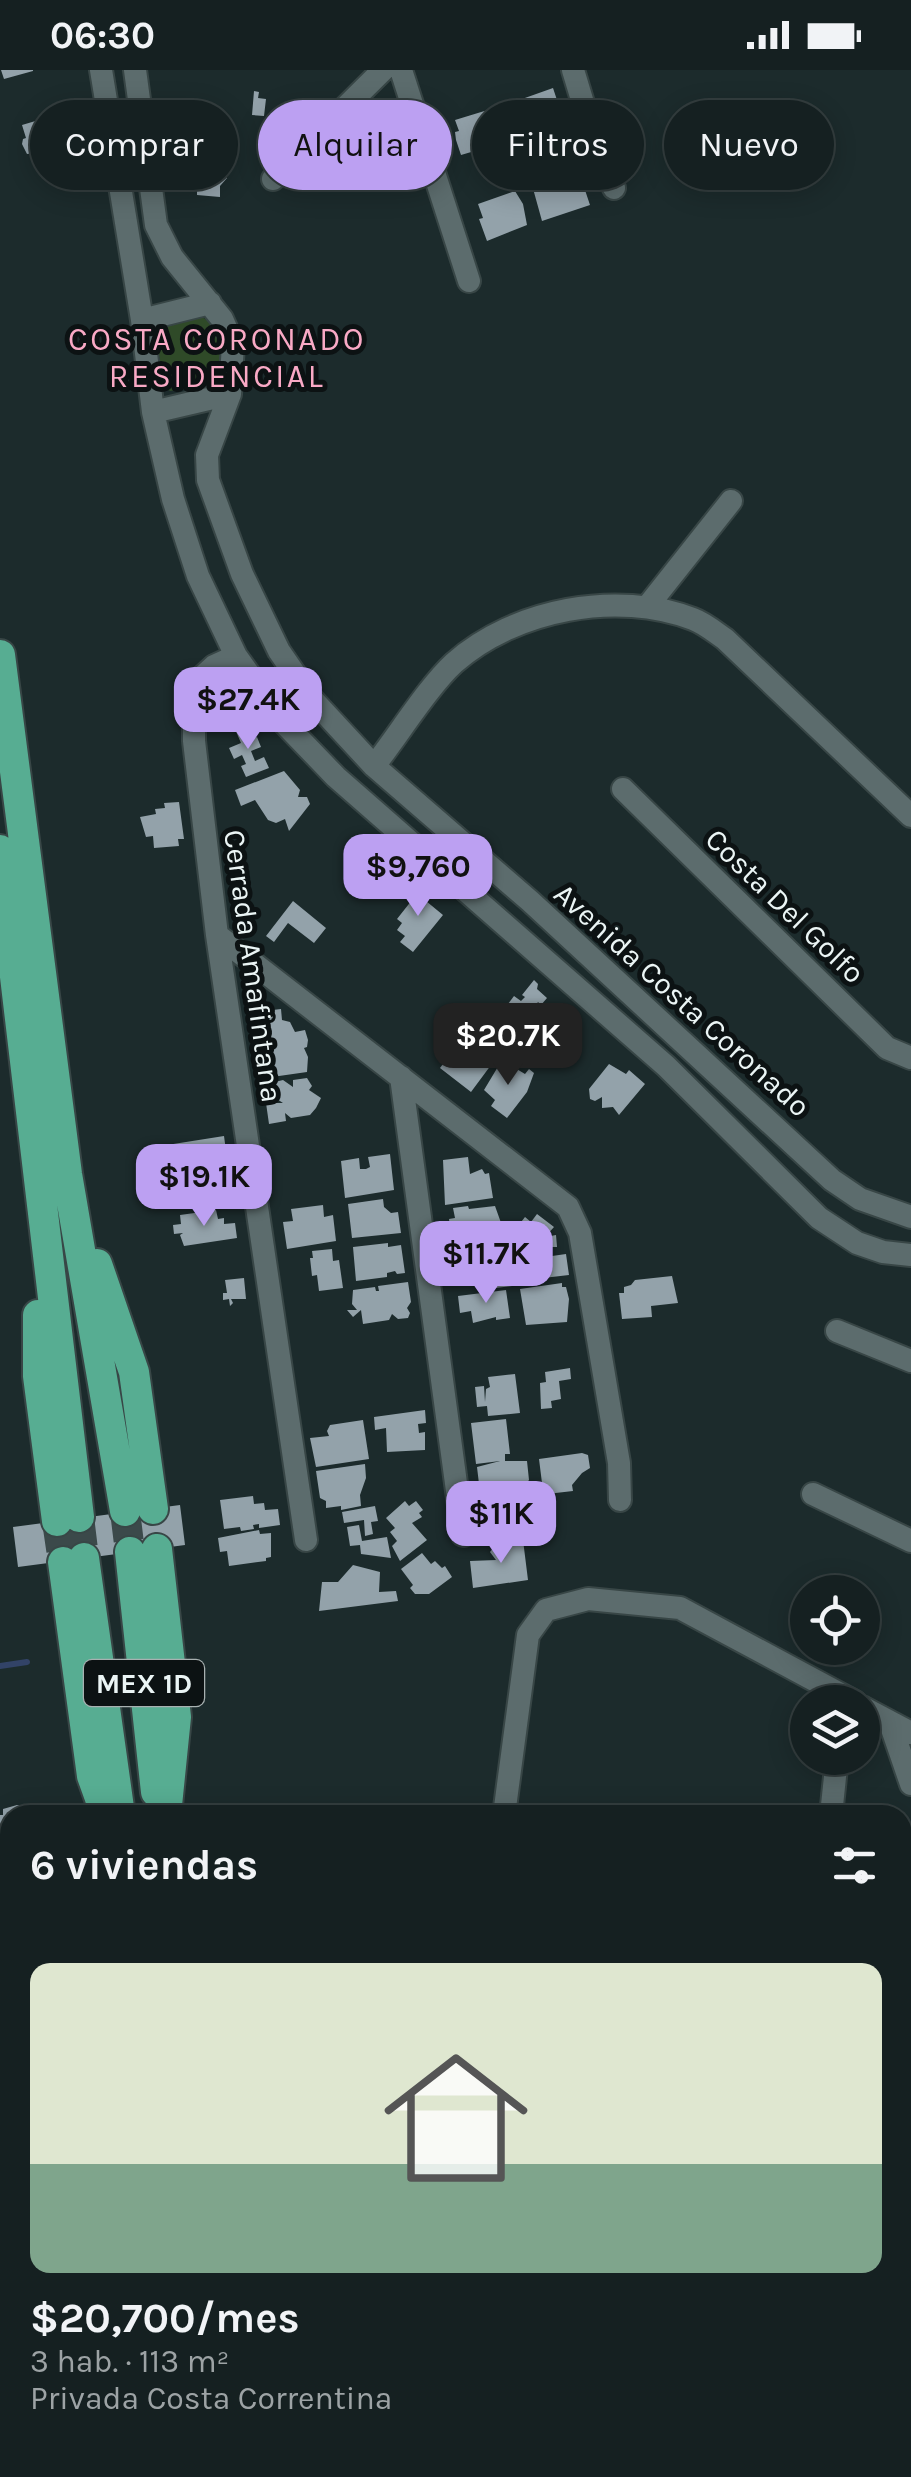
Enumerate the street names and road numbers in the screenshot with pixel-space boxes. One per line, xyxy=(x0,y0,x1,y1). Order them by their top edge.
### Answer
street label: Costa Del Golfo xyxy=(698,821,872,991)
street label: Cerrada Amafintana xyxy=(216,827,290,1105)
street label: Avenida Costa Coronado xyxy=(547,876,817,1124)
road number: MEX 1D xyxy=(84,1660,204,1706)

